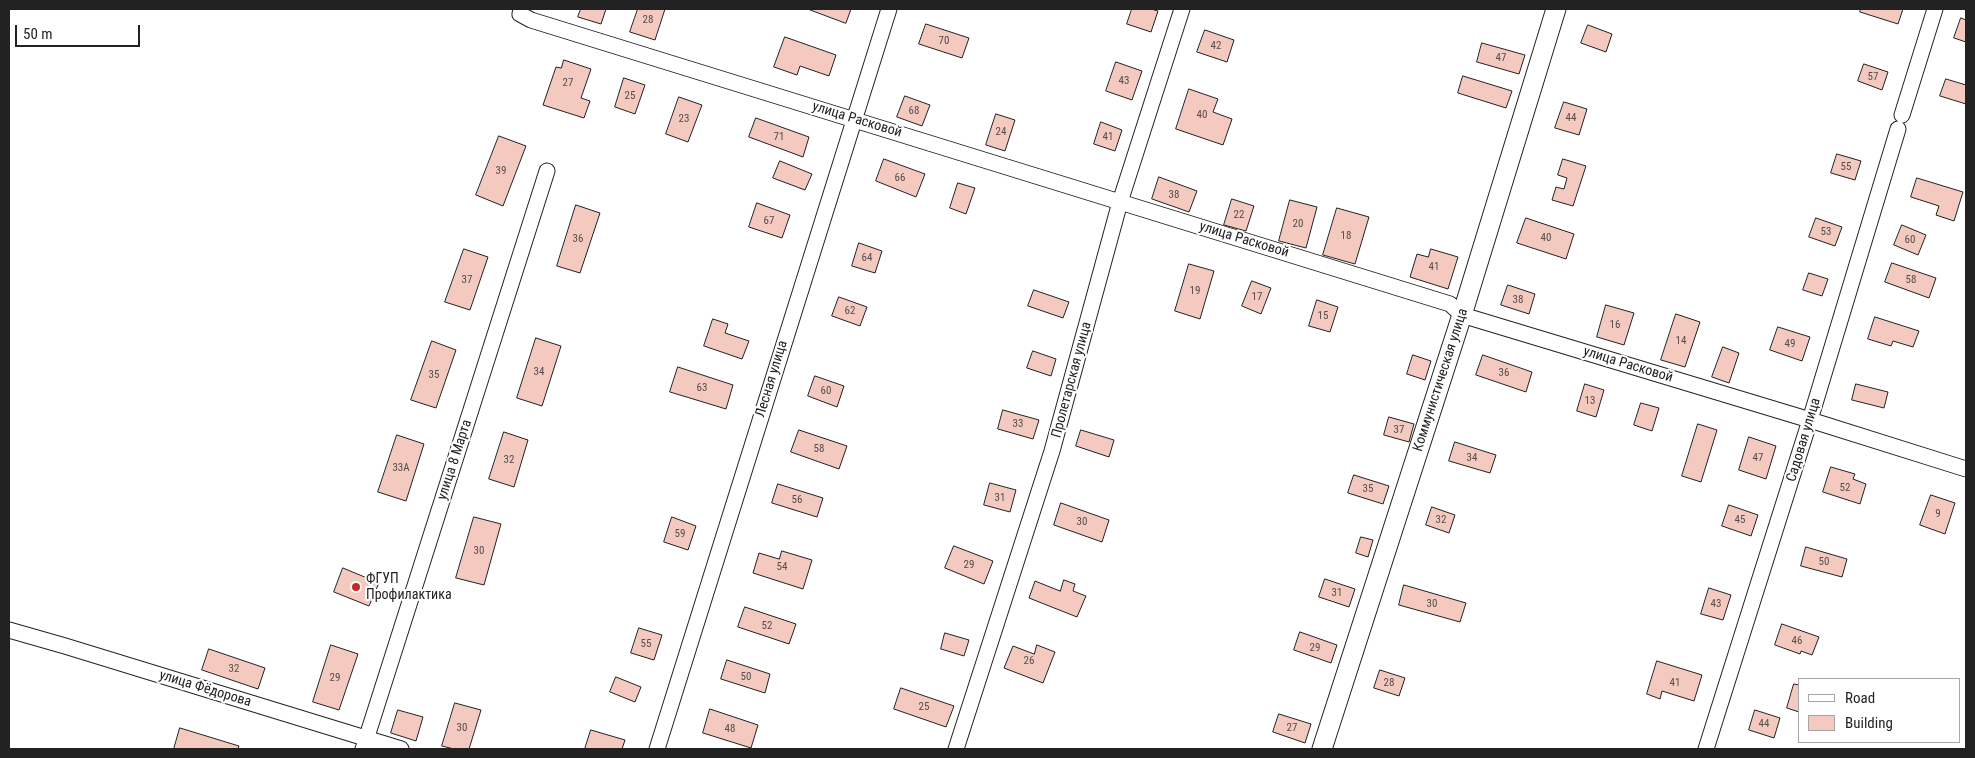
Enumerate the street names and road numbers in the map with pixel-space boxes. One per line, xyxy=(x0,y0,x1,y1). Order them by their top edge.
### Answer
street label: улица Расковой xyxy=(810,98,904,142)
street label: улица Расковой xyxy=(1197,218,1291,262)
street label: Коммунистическая улица xyxy=(1410,306,1472,454)
street label: Пролетарская улица xyxy=(1048,320,1096,440)
street label: Лесная улица xyxy=(752,339,792,419)
street label: улица Расковой xyxy=(1581,343,1675,387)
street label: Садовая улица xyxy=(1783,396,1825,484)
street label: улица 8 Марта xyxy=(434,418,476,502)
street label: улица Фёдорова xyxy=(157,667,253,711)

